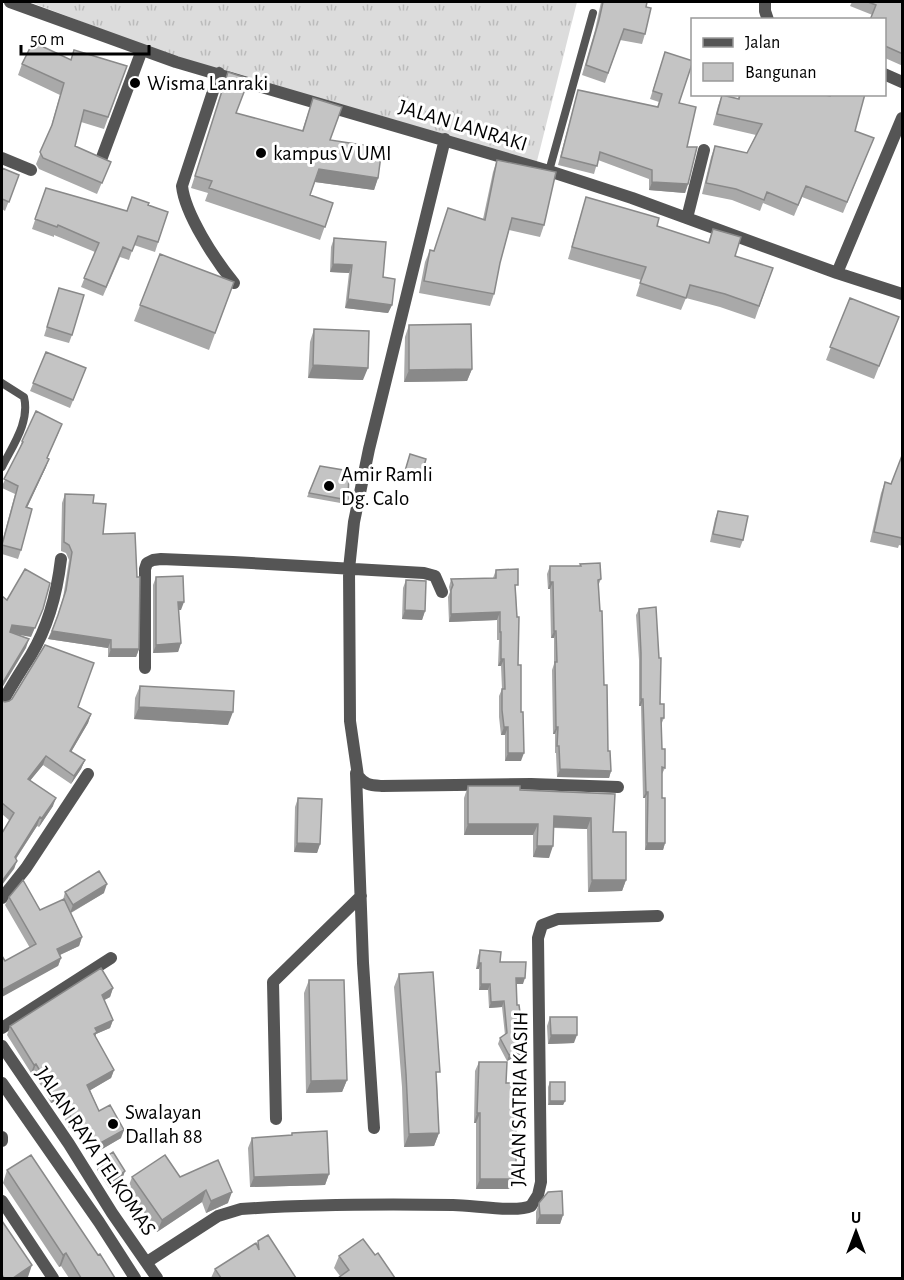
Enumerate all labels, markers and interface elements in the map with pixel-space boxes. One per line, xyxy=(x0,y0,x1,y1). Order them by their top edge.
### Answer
scale bar xyxy=(21,18,148,56)
legend xyxy=(691,18,886,96)
text: 50 m xyxy=(30,31,64,49)
text: Jalan xyxy=(745,34,780,52)
text: Bangunan xyxy=(745,64,817,82)
place label: Wisma Lanraki xyxy=(147,73,268,94)
marker: Wisma Lanraki xyxy=(128,76,142,90)
street label: JALAN LANRAKI xyxy=(396,96,530,155)
place label: kampus V UMI xyxy=(273,143,392,164)
marker: kampus V UMI xyxy=(254,146,268,160)
place label: Amir Ramli Dg. Calo xyxy=(341,464,433,509)
marker: Amir Ramli Dg. Calo xyxy=(322,479,336,493)
street label: JALAN SATRIA KASIH xyxy=(507,1011,532,1187)
street label: JALAN RAYA TELKOMAS xyxy=(32,1063,160,1239)
place label: Swalayan Dallah 88 xyxy=(125,1102,203,1147)
marker: Swalayan Dallah 88 xyxy=(106,1117,120,1131)
north arrow xyxy=(826,1202,886,1262)
text: U xyxy=(851,1210,861,1226)

